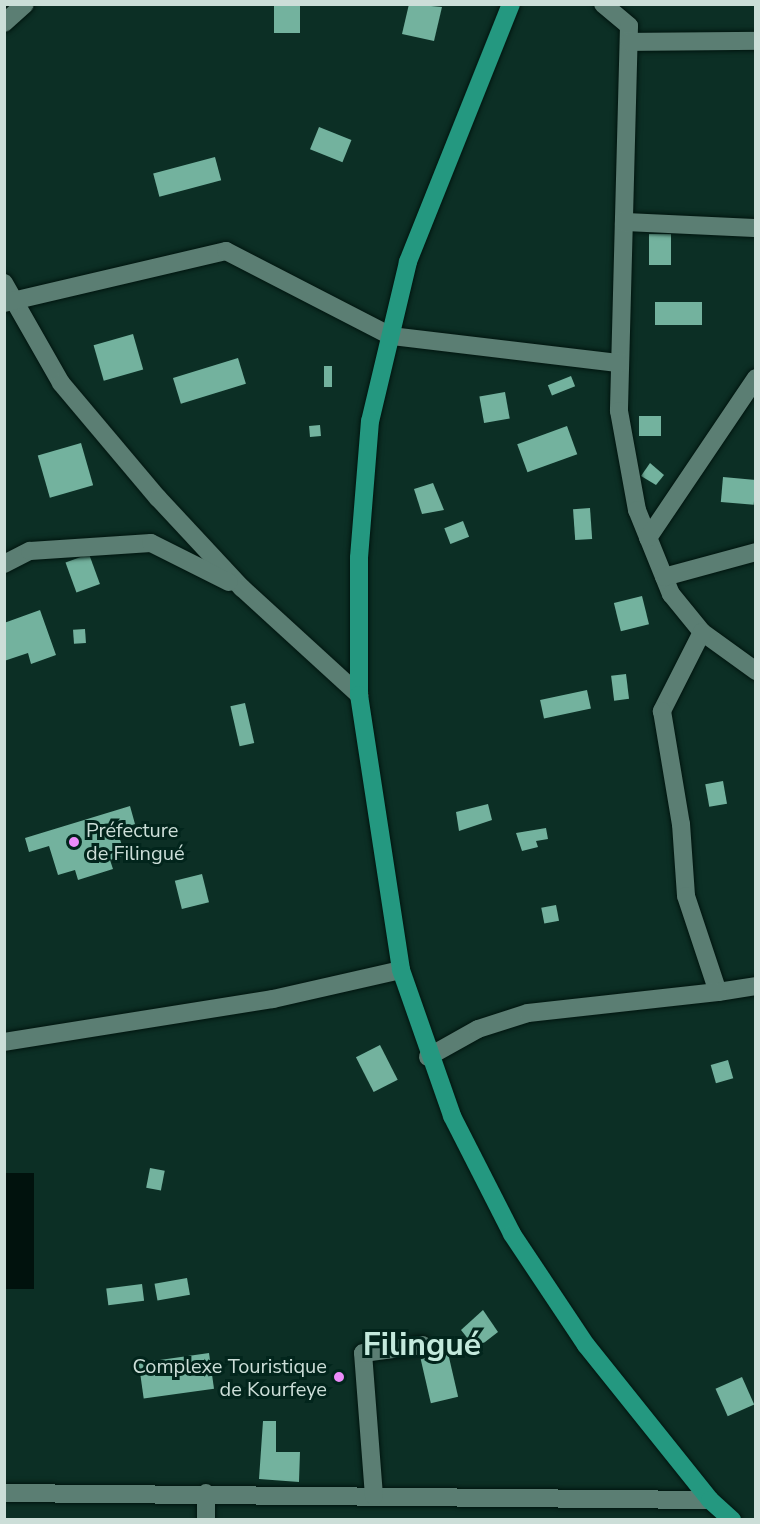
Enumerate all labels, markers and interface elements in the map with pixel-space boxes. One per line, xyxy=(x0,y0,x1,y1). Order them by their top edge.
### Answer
place label: Préfecture de Filingué xyxy=(86,819,185,866)
marker: Préfecture de Filingué xyxy=(67,835,81,849)
district label: Filingué xyxy=(363,1326,481,1364)
place label: Complexe Touristique de Kourfeye xyxy=(133,1354,327,1401)
marker: Complexe Touristique de Kourfeye xyxy=(332,1370,346,1384)

